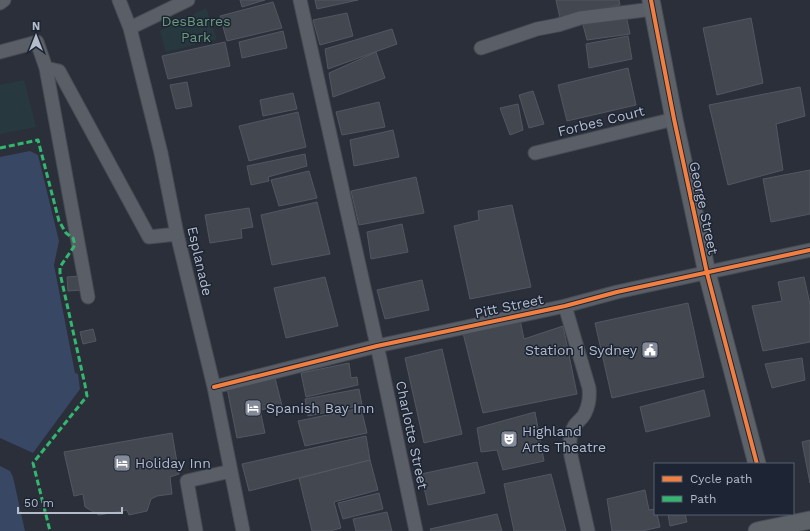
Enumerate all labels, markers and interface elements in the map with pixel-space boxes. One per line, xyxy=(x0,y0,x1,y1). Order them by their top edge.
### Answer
park label: DesBarres Park xyxy=(161,13,231,45)
north arrow xyxy=(16,16,56,56)
text: N xyxy=(32,20,40,33)
street label: Forbes Court xyxy=(556,102,646,139)
street label: George Street xyxy=(686,160,722,256)
street label: Esplanade xyxy=(184,225,216,297)
street label: Pitt Street xyxy=(473,291,545,321)
public building icon: Station 1 Sydney xyxy=(640,340,660,360)
place label: Station 1 Sydney xyxy=(525,342,638,358)
street label: Charlotte Street xyxy=(393,379,431,491)
hotel icon: Spanish Bay Inn xyxy=(243,398,263,418)
place label: Spanish Bay Inn xyxy=(266,400,375,416)
place label: Highland Arts Theatre xyxy=(522,423,606,455)
theatre icon: Highland Arts Theatre xyxy=(499,429,519,449)
hotel icon: Holiday Inn xyxy=(112,453,132,473)
place label: Holiday Inn xyxy=(135,455,211,471)
legend xyxy=(654,463,794,515)
text: Cycle path xyxy=(690,472,752,486)
scale bar xyxy=(18,489,122,515)
text: Path xyxy=(690,492,716,506)
text: 50 m xyxy=(24,496,54,510)

